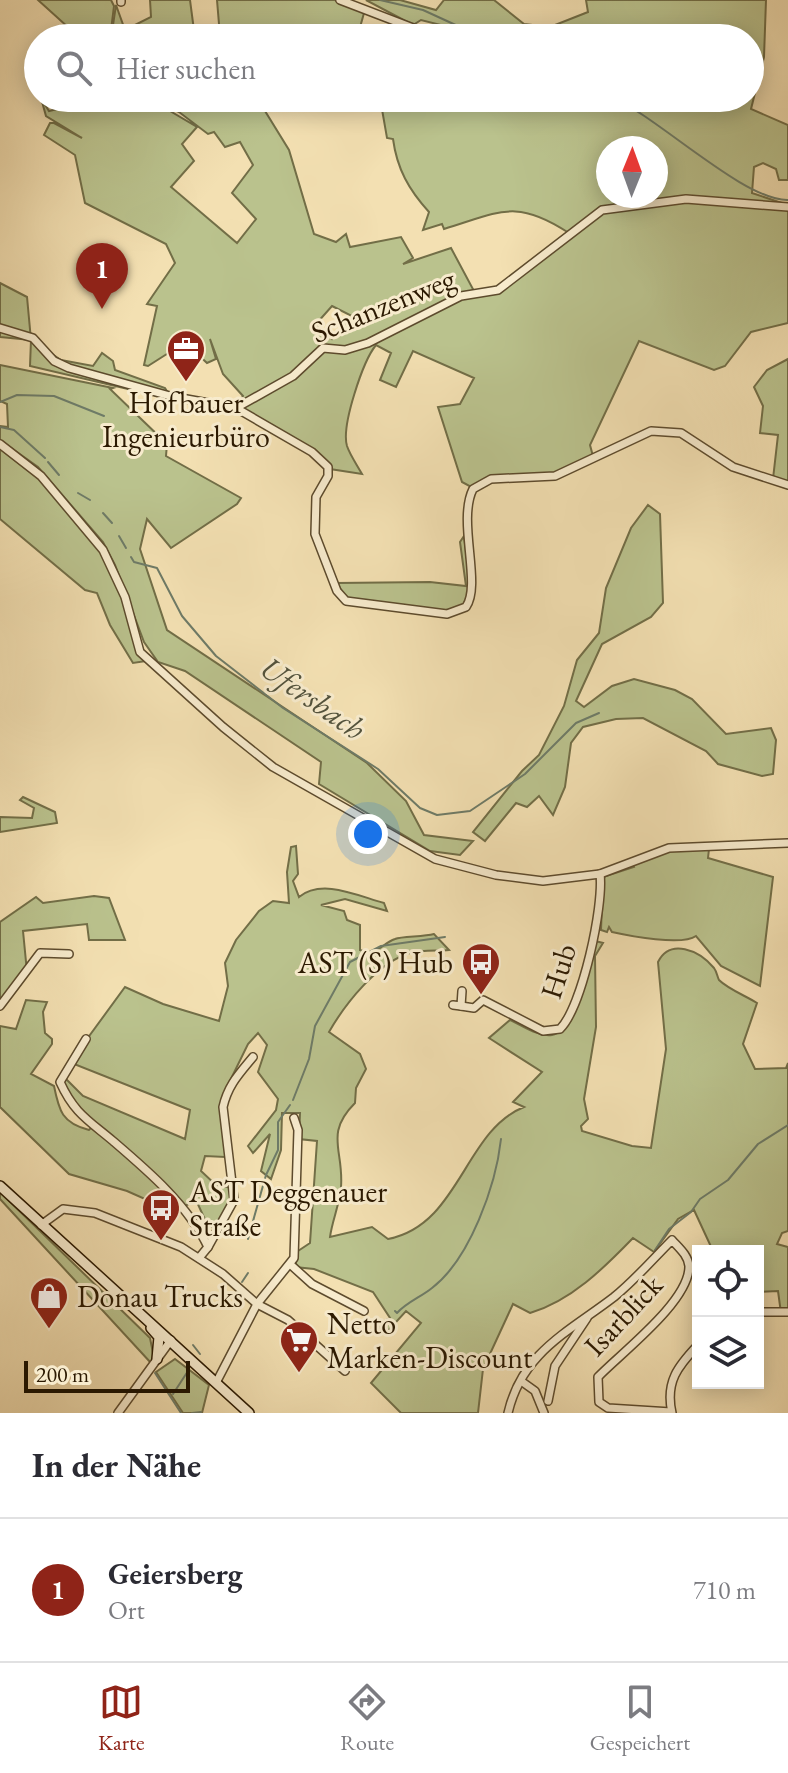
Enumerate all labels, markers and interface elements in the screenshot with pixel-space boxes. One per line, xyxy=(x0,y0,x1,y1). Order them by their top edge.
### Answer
search box xyxy=(24,24,764,112)
icon: search xyxy=(52,46,96,90)
text: Hier suchen xyxy=(116,49,256,88)
north arrow xyxy=(596,136,668,208)
pin: 1 xyxy=(76,243,128,309)
street label: Schanzenweg xyxy=(305,258,462,352)
office icon: Hofbauer Ingenieurbüro xyxy=(165,328,207,383)
place label: Hofbauer Ingenieurbüro xyxy=(102,383,270,456)
water label: Ufersbach xyxy=(252,647,374,750)
your location xyxy=(348,814,388,854)
street label: Hub xyxy=(531,939,585,1003)
bus stop icon: AST (S) Hub xyxy=(460,941,502,996)
place label: AST (S) Hub xyxy=(297,943,453,982)
place label: AST Deggenauer Straße xyxy=(188,1172,387,1245)
bus stop icon: AST Deggenauer Straße xyxy=(140,1187,182,1242)
map controls xyxy=(692,1245,764,1389)
button: locate xyxy=(692,1245,764,1317)
street label: Isarblick xyxy=(575,1265,671,1364)
shop icon: Donau Trucks xyxy=(28,1275,70,1330)
place label: Donau Trucks xyxy=(77,1277,243,1316)
place label: Netto Marken-Discount xyxy=(327,1304,533,1377)
button: layers xyxy=(692,1317,764,1389)
supermarket icon: Netto Marken-Discount xyxy=(278,1319,320,1374)
scale bar xyxy=(24,1357,190,1393)
text: 200 m xyxy=(36,1360,89,1389)
text: In der Nähe xyxy=(32,1443,201,1487)
text: Geiersberg xyxy=(108,1554,243,1593)
text: 1 xyxy=(51,1573,65,1607)
text: 710 m xyxy=(693,1573,756,1607)
text: Ort xyxy=(108,1593,145,1627)
tab: Karte xyxy=(98,1680,145,1757)
tab: Route xyxy=(340,1680,394,1757)
tab: Gespeichert xyxy=(590,1680,690,1757)

